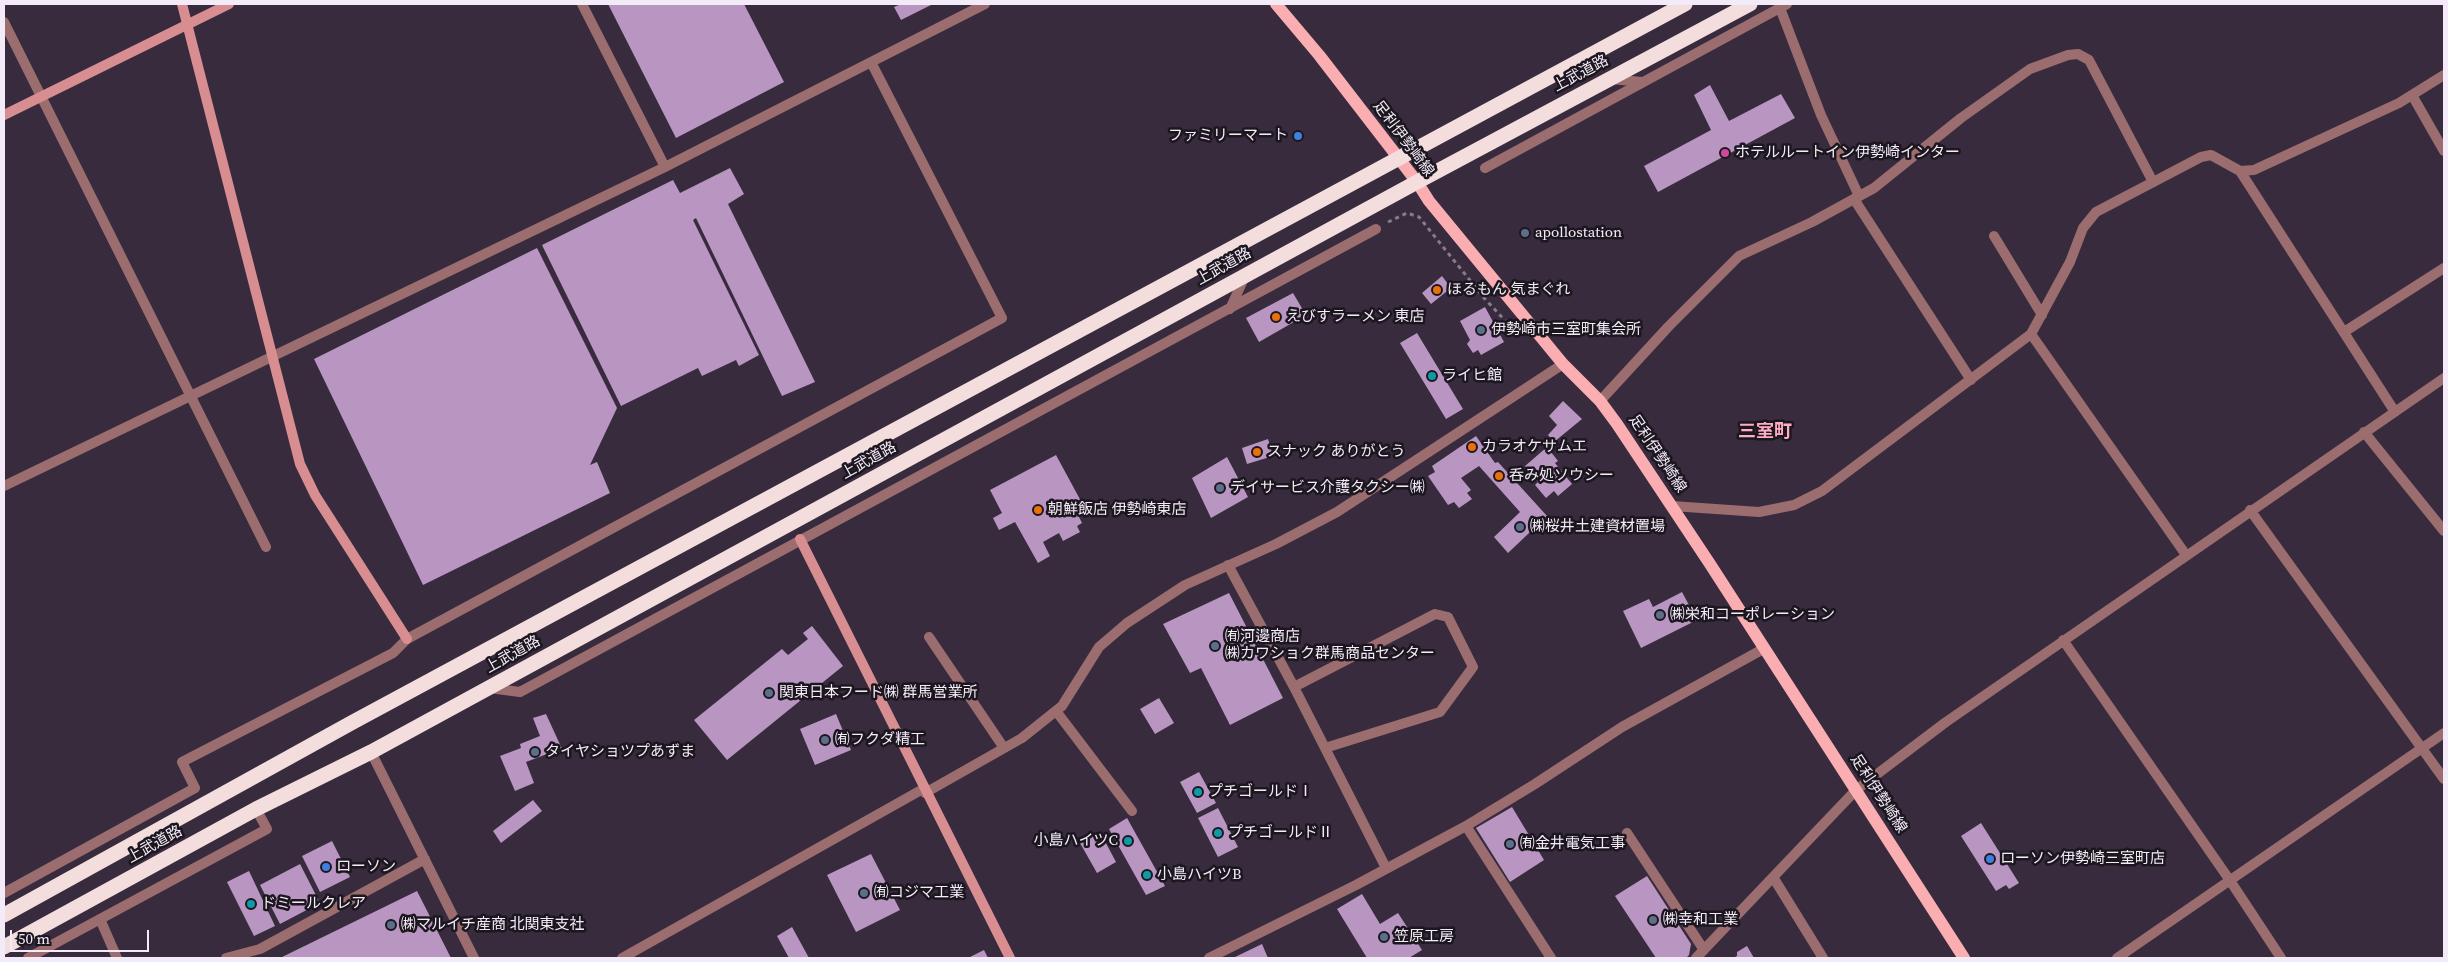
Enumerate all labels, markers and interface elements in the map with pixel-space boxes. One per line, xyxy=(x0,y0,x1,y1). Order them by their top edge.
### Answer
street label: 上武道路 xyxy=(1550,52,1612,96)
street label: 足利伊勢崎線 xyxy=(1369,98,1437,180)
place label: ファミリーマート xyxy=(1168,127,1288,145)
marker: ファミリーマート xyxy=(1292,130,1304,142)
place label: ホテルルートイン伊勢崎インター xyxy=(1735,144,1960,162)
marker: ホテルルートイン伊勢崎インター xyxy=(1719,147,1731,159)
place label: apollostation xyxy=(1535,224,1622,242)
marker: apollostation xyxy=(1519,227,1531,239)
street label: 上武道路 xyxy=(1193,245,1255,289)
place label: ほるもん 気まぐれ xyxy=(1447,281,1570,299)
marker: ほるもん 気まぐれ xyxy=(1431,284,1443,296)
place label: えびすラーメン 東店 xyxy=(1286,308,1424,326)
marker: えびすラーメン 東店 xyxy=(1270,311,1282,323)
place label: 伊勢崎市三室町集会所 xyxy=(1491,321,1641,339)
marker: 伊勢崎市三室町集会所 xyxy=(1475,324,1487,336)
place label: ライヒ館 xyxy=(1442,367,1502,385)
marker: ライヒ館 xyxy=(1426,370,1438,382)
street label: 足利伊勢崎線 xyxy=(1624,412,1690,496)
district label: 三室町 xyxy=(1738,421,1792,443)
place label: カラオケサムエ xyxy=(1482,438,1587,456)
street label: 上武道路 xyxy=(838,439,900,483)
marker: カラオケサムエ xyxy=(1466,441,1478,453)
place label: スナック ありがとう xyxy=(1267,443,1405,461)
marker: スナック ありがとう xyxy=(1251,446,1263,458)
place label: 呑み処ソウシー xyxy=(1509,467,1614,485)
marker: 呑み処ソウシー xyxy=(1493,470,1505,482)
place label: デイサービス介護タクシー㈱ xyxy=(1230,479,1425,497)
marker: デイサービス介護タクシー㈱ xyxy=(1214,482,1226,494)
place label: 朝鮮飯店 伊勢崎東店 xyxy=(1048,501,1186,519)
marker: 朝鮮飯店 伊勢崎東店 xyxy=(1032,504,1044,516)
place label: ㈱桜井土建資材置場 xyxy=(1530,518,1665,536)
marker: ㈱桜井土建資材置場 xyxy=(1514,521,1526,533)
place label: ㈱栄和コーポレーション xyxy=(1670,606,1835,624)
marker: ㈱栄和コーポレーション xyxy=(1654,609,1666,621)
place label: ㈲河邊商店 ㈱カワショク群馬商品センター xyxy=(1225,628,1435,663)
street label: 上武道路 xyxy=(482,633,544,677)
marker: ㈲河邊商店 ㈱カワショク群馬商品センター xyxy=(1209,640,1221,652)
place label: 関東日本フード㈱ 群馬営業所 xyxy=(779,684,977,702)
marker: 関東日本フード㈱ 群馬営業所 xyxy=(763,687,775,699)
place label: ㈲フクダ精工 xyxy=(835,731,925,749)
marker: ㈲フクダ精工 xyxy=(819,734,831,746)
place label: タイヤショツプあずま xyxy=(545,743,695,761)
marker: タイヤショツプあずま xyxy=(529,746,541,758)
street label: 足利伊勢崎線 xyxy=(1846,751,1910,837)
place label: プチゴールドⅠ xyxy=(1208,783,1313,801)
marker: プチゴールドⅠ xyxy=(1192,786,1204,798)
street label: 上武道路 xyxy=(124,823,186,867)
place label: プチゴールドⅡ xyxy=(1228,824,1333,842)
marker: プチゴールドⅡ xyxy=(1212,827,1224,839)
place label: 小島ハイツC xyxy=(1034,832,1118,850)
marker: 小島ハイツC xyxy=(1122,835,1134,847)
place label: ㈲金井電気工事 xyxy=(1520,835,1625,853)
marker: ㈲金井電気工事 xyxy=(1504,838,1516,850)
place label: ローソン伊勢崎三室町店 xyxy=(2000,850,2165,868)
marker: ローソン伊勢崎三室町店 xyxy=(1984,853,1996,865)
place label: ローソン xyxy=(336,858,396,876)
marker: ローソン xyxy=(320,861,332,873)
place label: 小島ハイツB xyxy=(1157,866,1241,884)
marker: 小島ハイツB xyxy=(1141,869,1153,881)
place label: ㈲コジマ工業 xyxy=(874,884,964,902)
marker: ㈲コジマ工業 xyxy=(858,887,870,899)
place label: ドミールクレア xyxy=(261,895,366,913)
marker: ドミールクレア xyxy=(245,898,257,910)
place label: ㈱幸和工業 xyxy=(1663,911,1738,929)
marker: ㈱幸和工業 xyxy=(1647,914,1659,926)
place label: ㈱マルイチ産商 北関東支社 xyxy=(401,916,584,934)
marker: ㈱マルイチ産商 北関東支社 xyxy=(385,919,397,931)
scale bar xyxy=(12,920,151,952)
text: 50 m xyxy=(18,928,50,949)
place label: 笠原工房 xyxy=(1394,928,1454,946)
marker: 笠原工房 xyxy=(1378,931,1390,943)

